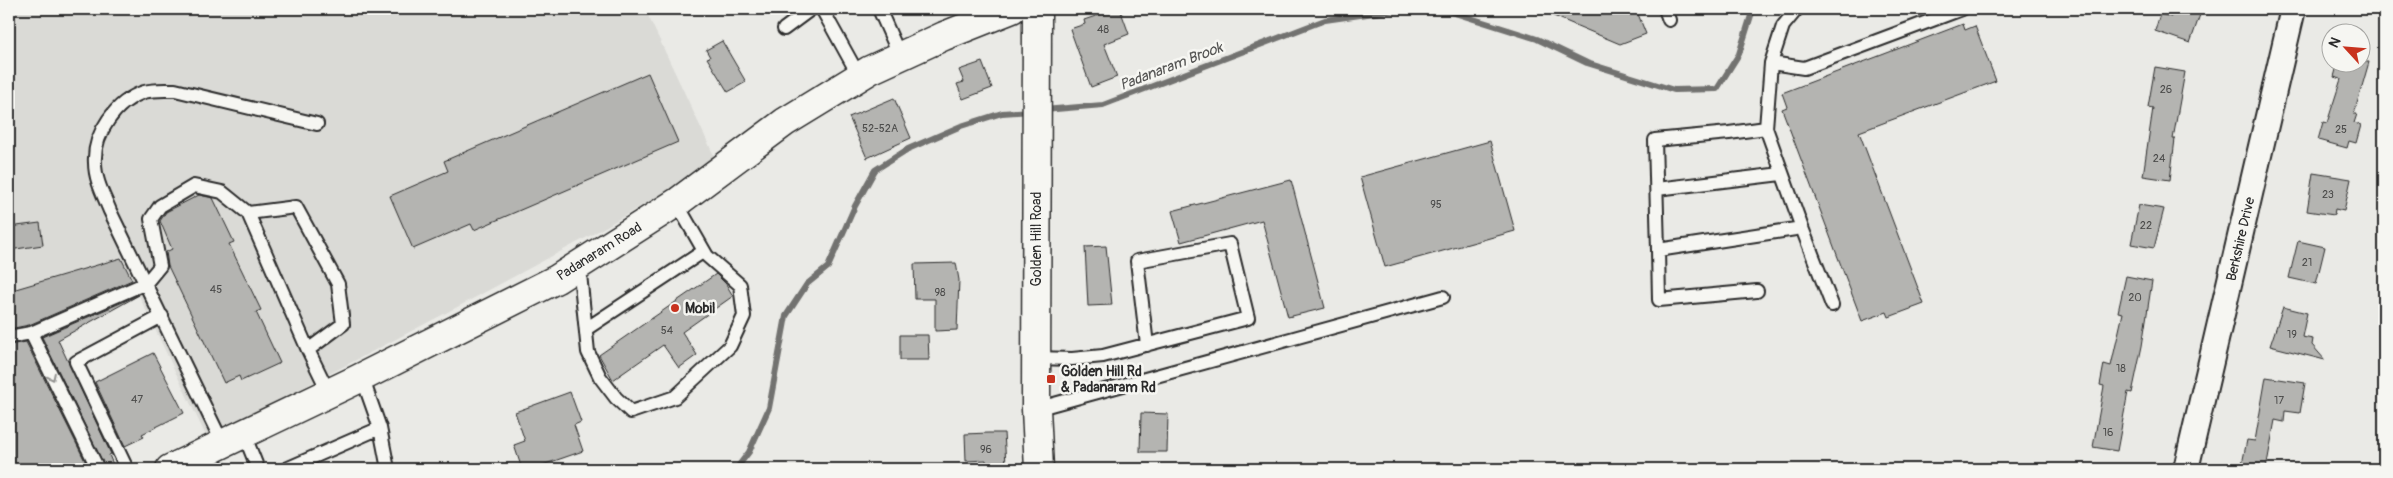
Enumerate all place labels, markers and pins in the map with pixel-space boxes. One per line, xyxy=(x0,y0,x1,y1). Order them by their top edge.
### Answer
place label: Mobil xyxy=(685,300,715,317)
marker: Mobil xyxy=(669,302,681,314)
place label: Golden Hill Rd & Padanaram Rd xyxy=(1061,363,1156,396)
marker: Golden Hill Rd & Padanaram Rd xyxy=(1045,373,1057,385)

